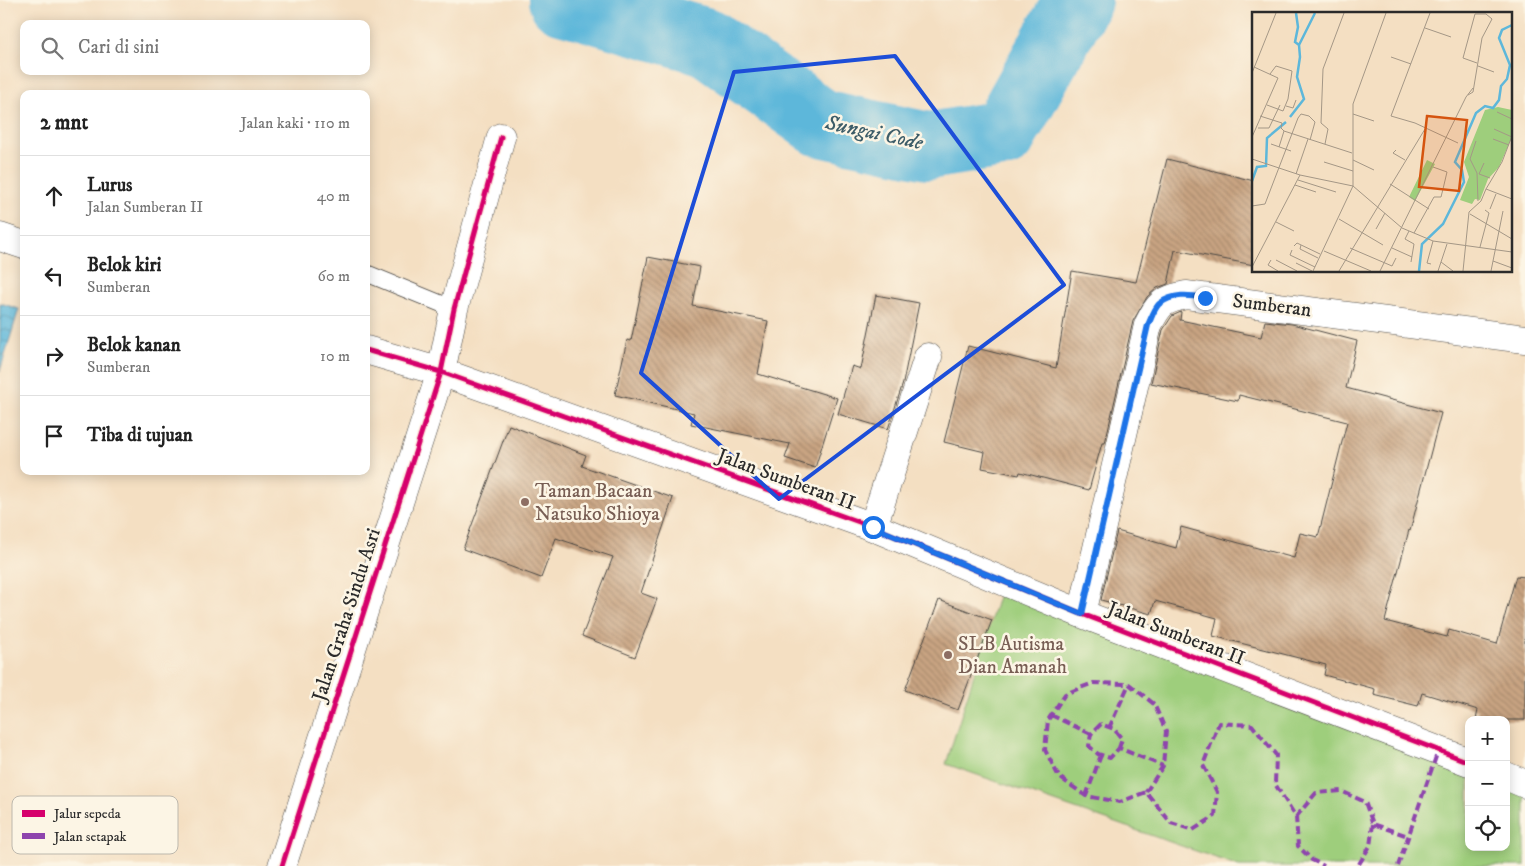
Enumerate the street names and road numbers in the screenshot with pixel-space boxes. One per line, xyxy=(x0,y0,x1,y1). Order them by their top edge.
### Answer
street label: Sumberan xyxy=(1231,289,1313,323)
street label: Jalan Sumberan II xyxy=(712,443,859,517)
street label: Jalan Graha Sindu Asri xyxy=(307,525,387,707)
street label: Jalan Sumberan II xyxy=(1102,596,1248,672)

